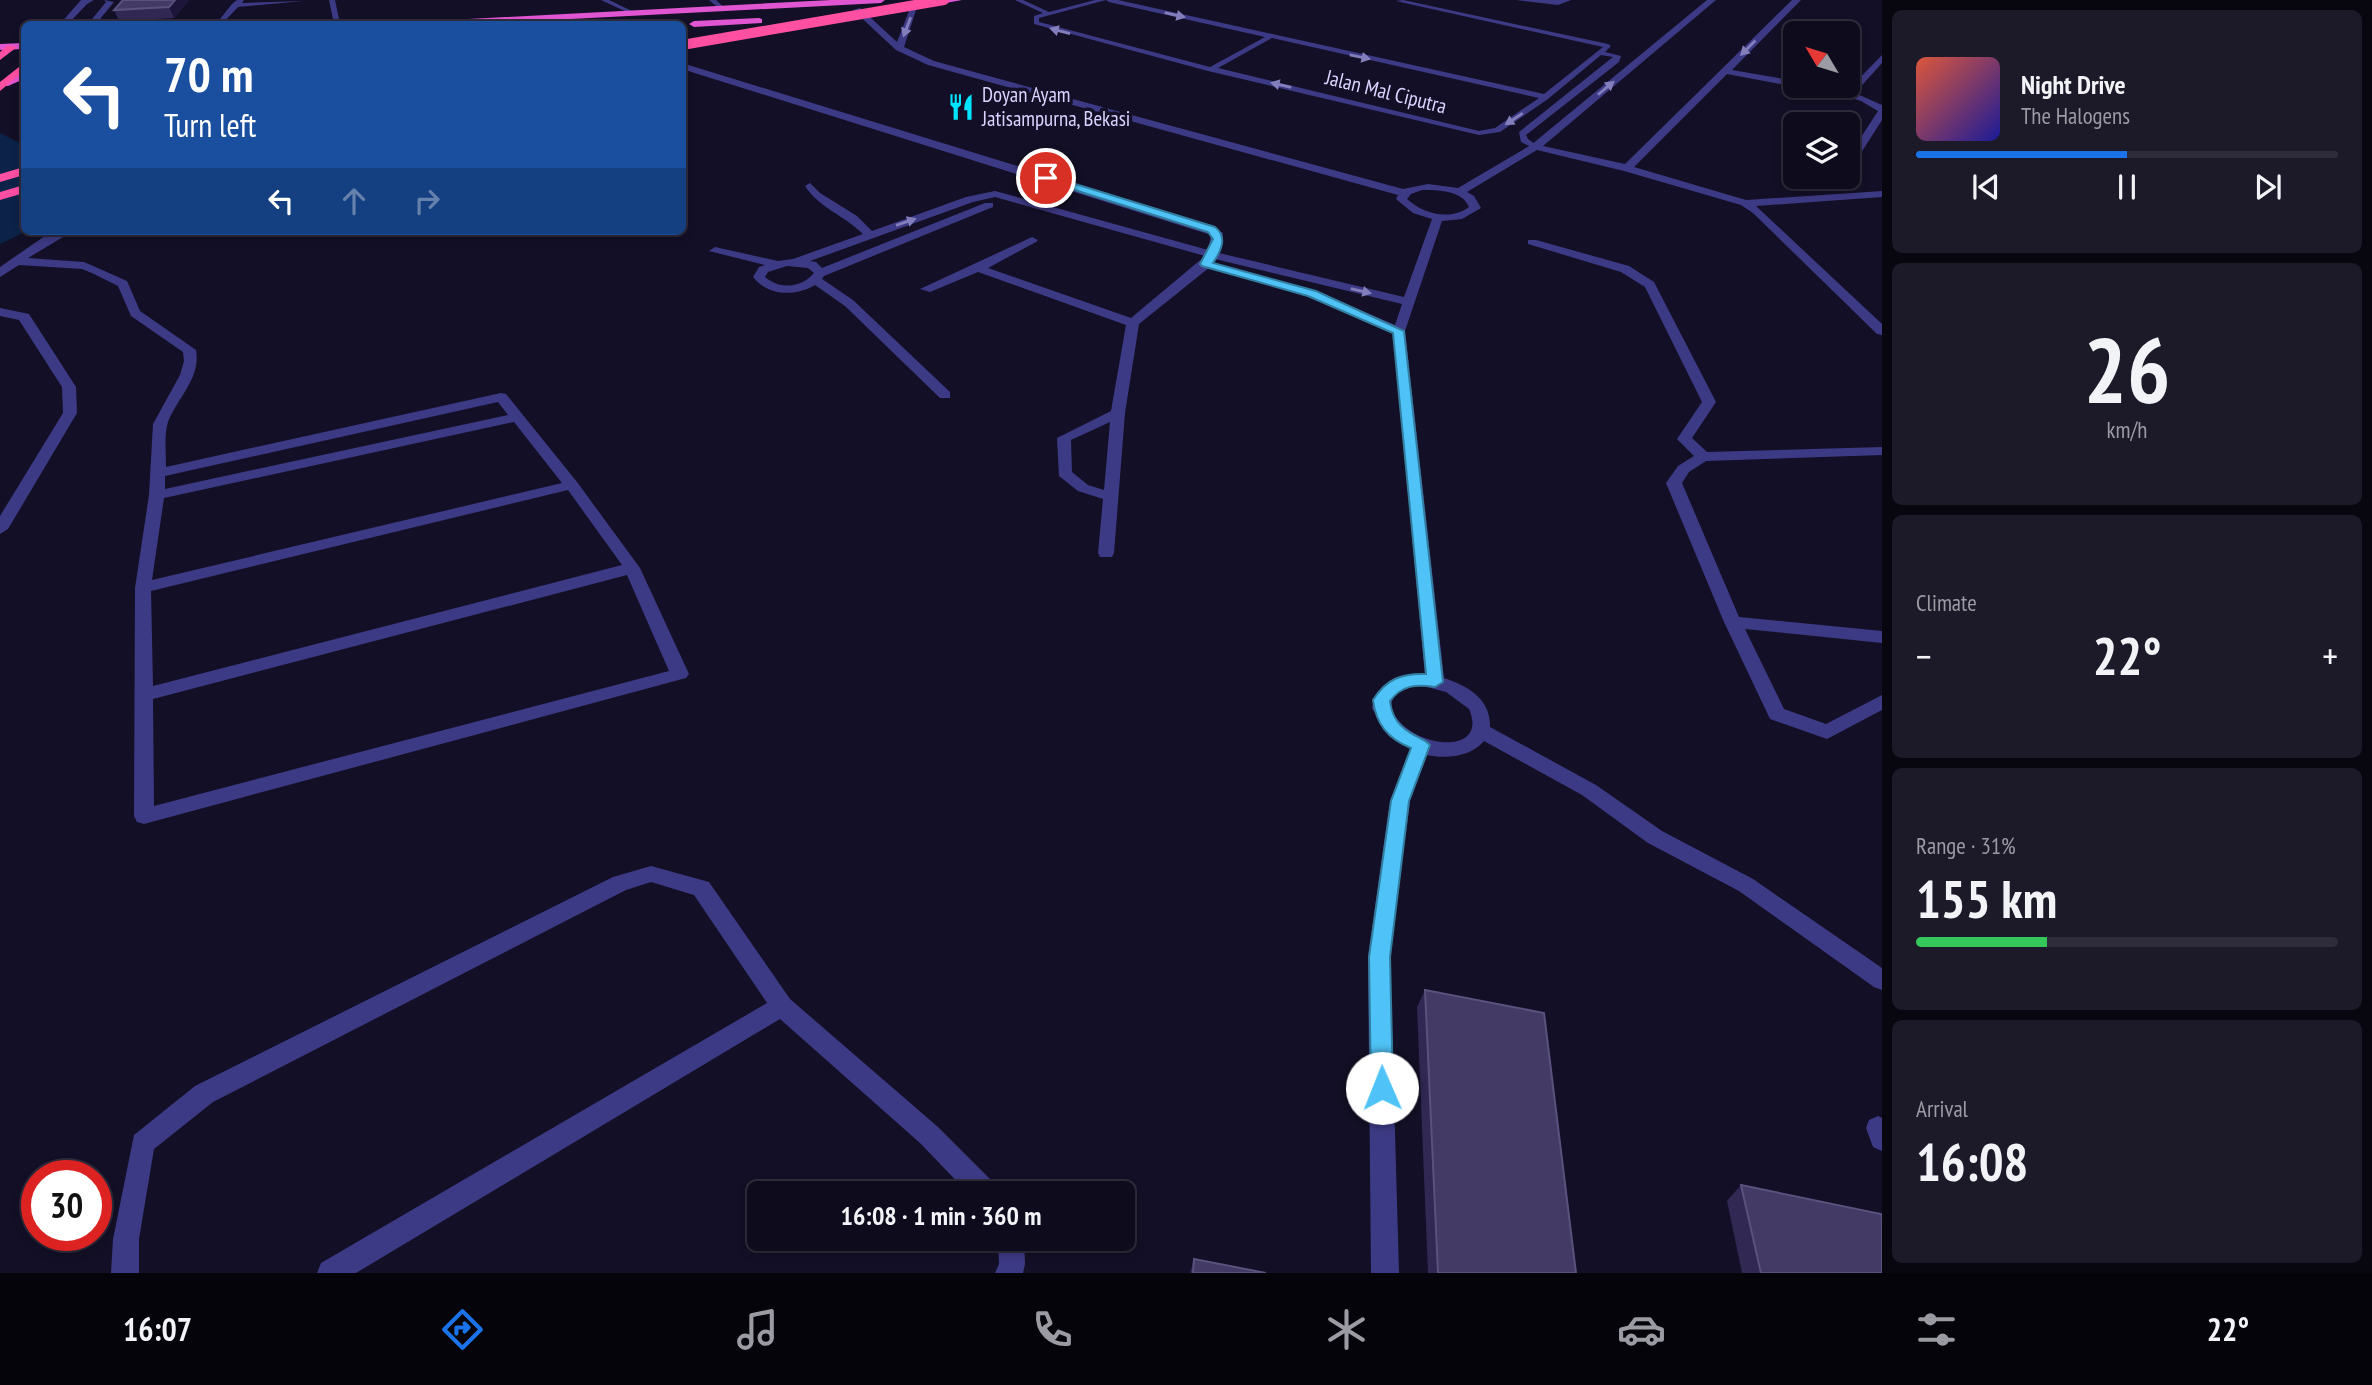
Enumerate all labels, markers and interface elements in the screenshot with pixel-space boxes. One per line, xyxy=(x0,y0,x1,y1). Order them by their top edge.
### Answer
one-way arrow xyxy=(1164,10,1186,21)
one-way arrow xyxy=(902,17,913,38)
north arrow xyxy=(1783,21,1860,98)
map controls xyxy=(1783,21,1860,189)
one-way arrow xyxy=(1050,25,1071,35)
one-way arrow xyxy=(1740,40,1756,56)
text: 70 m xyxy=(164,42,253,106)
icon: left xyxy=(49,49,140,140)
one-way arrow xyxy=(1349,51,1371,62)
street label: Jalan Mal Ciputra xyxy=(1322,63,1449,120)
text: Night Drive xyxy=(2021,68,2126,101)
one-way arrow xyxy=(1270,80,1292,91)
one-way arrow xyxy=(1597,80,1615,96)
place label: Doyan Ayam Jatisampurna, Bekasi xyxy=(981,81,1130,132)
restaurant icon: Doyan Ayam Jatisampurna, Bekasi xyxy=(946,92,976,122)
text: The Halogens xyxy=(2021,101,2130,130)
text: Turn left xyxy=(164,104,256,146)
one-way arrow xyxy=(1505,112,1523,126)
button: layers xyxy=(1783,112,1860,189)
pin xyxy=(1016,148,1076,208)
icon: arrive xyxy=(1027,159,1065,197)
icon: previous xyxy=(1967,168,2005,206)
icon: pause xyxy=(2108,168,2146,206)
icon: next xyxy=(2249,168,2287,206)
icon: left xyxy=(262,182,300,220)
icon: ahead xyxy=(335,182,373,220)
icon: right xyxy=(408,182,446,220)
one-way arrow xyxy=(896,216,917,227)
one-way arrow xyxy=(1351,286,1373,297)
text: 26 xyxy=(2084,310,2171,428)
text: km/h xyxy=(2107,415,2147,444)
text: Climate xyxy=(1916,588,1977,617)
text: 22° xyxy=(2093,622,2161,689)
text: − xyxy=(1916,631,1932,680)
text: + xyxy=(2322,631,2338,680)
text: Range · 31% xyxy=(1916,831,2016,860)
text: 155 km xyxy=(1916,865,2057,932)
position arrow xyxy=(1345,1051,1419,1125)
text: Arrival xyxy=(1916,1094,1968,1123)
text: 16:08 xyxy=(1916,1128,2028,1195)
speed limit sign: 30 xyxy=(21,1160,112,1251)
text: 16:08 · 1 min · 360 m xyxy=(841,1199,1041,1232)
icon: directions xyxy=(438,1305,487,1354)
icon: music xyxy=(733,1305,782,1354)
icon: phone xyxy=(1028,1305,1077,1354)
icon: climate xyxy=(1322,1305,1371,1354)
icon: car xyxy=(1617,1305,1666,1354)
icon: filters xyxy=(1912,1305,1961,1354)
text: 16:07 xyxy=(123,1308,192,1350)
text: 22° xyxy=(2207,1308,2249,1350)

